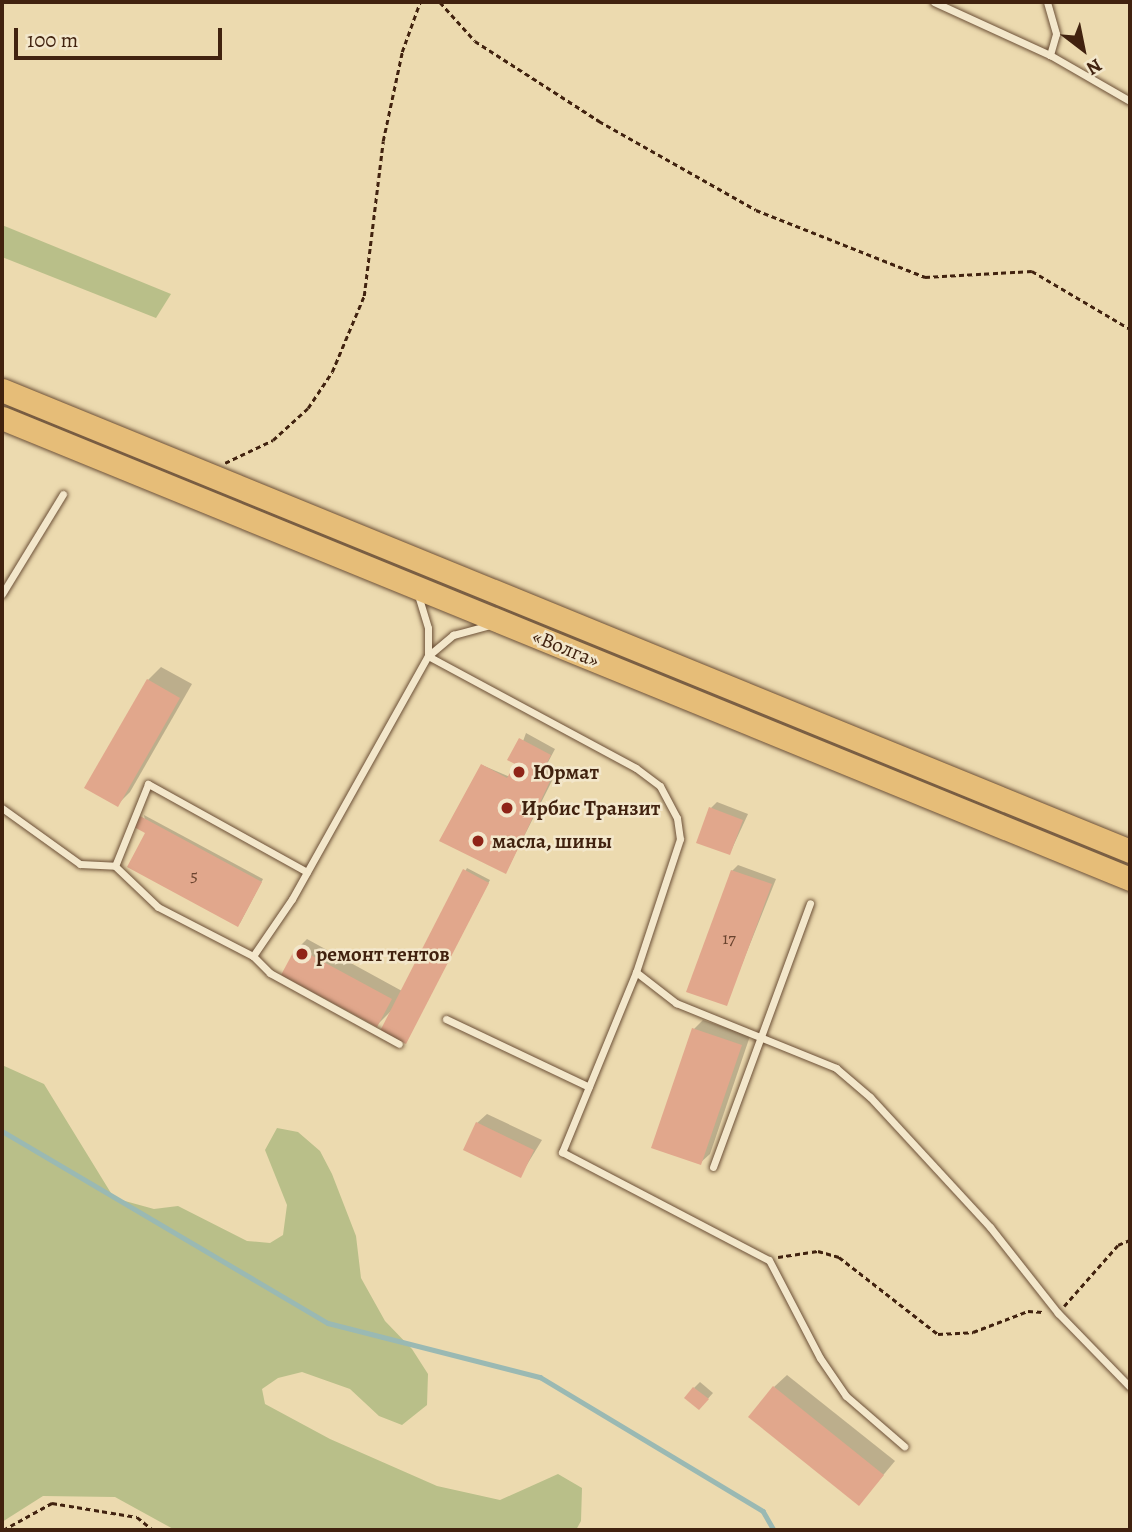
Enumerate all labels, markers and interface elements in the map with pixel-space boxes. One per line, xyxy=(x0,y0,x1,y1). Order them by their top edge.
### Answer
scale bar xyxy=(18,14,226,58)
north arrow xyxy=(1048,14,1118,84)
text: 100 m xyxy=(27,26,78,54)
text: N xyxy=(1081,52,1107,82)
street label: «Волга» xyxy=(529,623,603,673)
place label: Юрмат xyxy=(533,759,599,785)
marker: Юрмат xyxy=(511,764,527,780)
place label: Ирбис Транзит xyxy=(521,795,660,821)
marker: Ирбис Транзит xyxy=(499,800,515,816)
place label: масла, шины xyxy=(492,828,612,854)
marker: масла, шины xyxy=(470,833,486,849)
house number: 5 xyxy=(190,864,198,886)
house number: 17 xyxy=(722,927,736,949)
place label: ремонт тентов xyxy=(316,941,450,967)
marker: ремонт тентов xyxy=(294,946,310,962)

